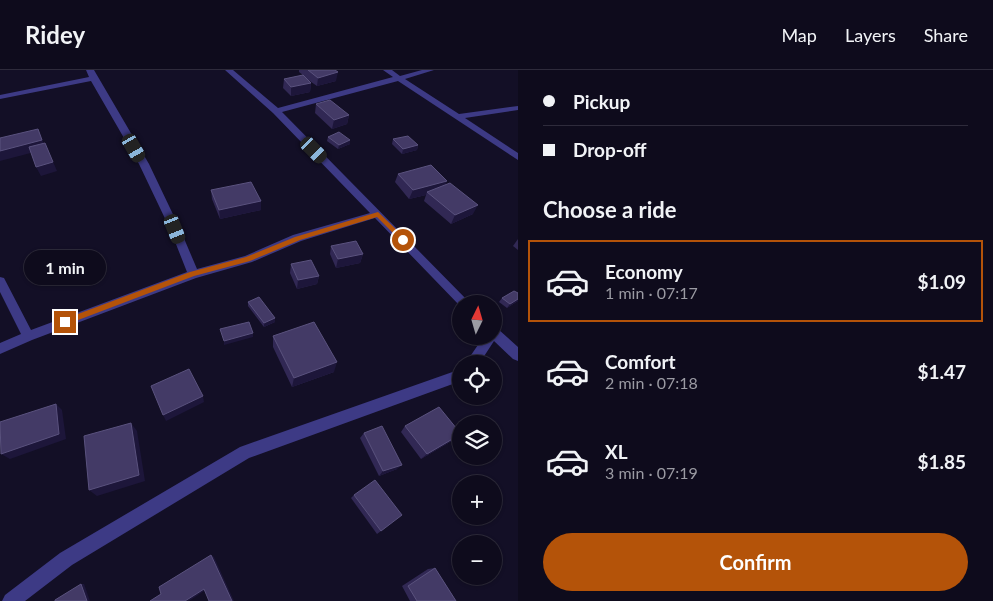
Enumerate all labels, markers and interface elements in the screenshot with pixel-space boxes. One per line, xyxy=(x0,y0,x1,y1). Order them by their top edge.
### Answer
text: Ridey xyxy=(25,20,85,49)
text: Map xyxy=(781,24,817,46)
text: Layers xyxy=(845,24,896,46)
text: Share xyxy=(924,24,968,46)
text: Pickup xyxy=(573,90,630,113)
car xyxy=(120,131,147,165)
car xyxy=(298,134,329,166)
text: Drop-off xyxy=(573,138,647,161)
text: Choose a ride xyxy=(543,196,677,223)
car xyxy=(162,212,187,246)
route start xyxy=(392,229,414,251)
callout: 1 min xyxy=(24,250,106,284)
text: 1 min xyxy=(45,258,85,277)
icon: car xyxy=(545,259,590,304)
text: Economy xyxy=(605,260,683,283)
text: $1.09 xyxy=(917,270,966,293)
text: 1 min · 07:17 xyxy=(605,283,698,302)
north arrow xyxy=(452,295,502,345)
map controls xyxy=(452,295,502,585)
route end xyxy=(54,311,76,333)
icon: car xyxy=(545,349,590,394)
text: Comfort xyxy=(605,350,676,373)
button: locate xyxy=(452,355,502,405)
text: $1.47 xyxy=(917,360,966,383)
text: 2 min · 07:18 xyxy=(605,373,698,392)
button: layers xyxy=(452,415,502,465)
icon: car xyxy=(545,439,590,484)
text: XL xyxy=(605,440,628,463)
text: $1.85 xyxy=(917,450,966,473)
text: 3 min · 07:19 xyxy=(605,463,698,482)
button: + xyxy=(452,475,502,525)
button: Confirm xyxy=(543,533,968,591)
button: − xyxy=(452,535,502,585)

